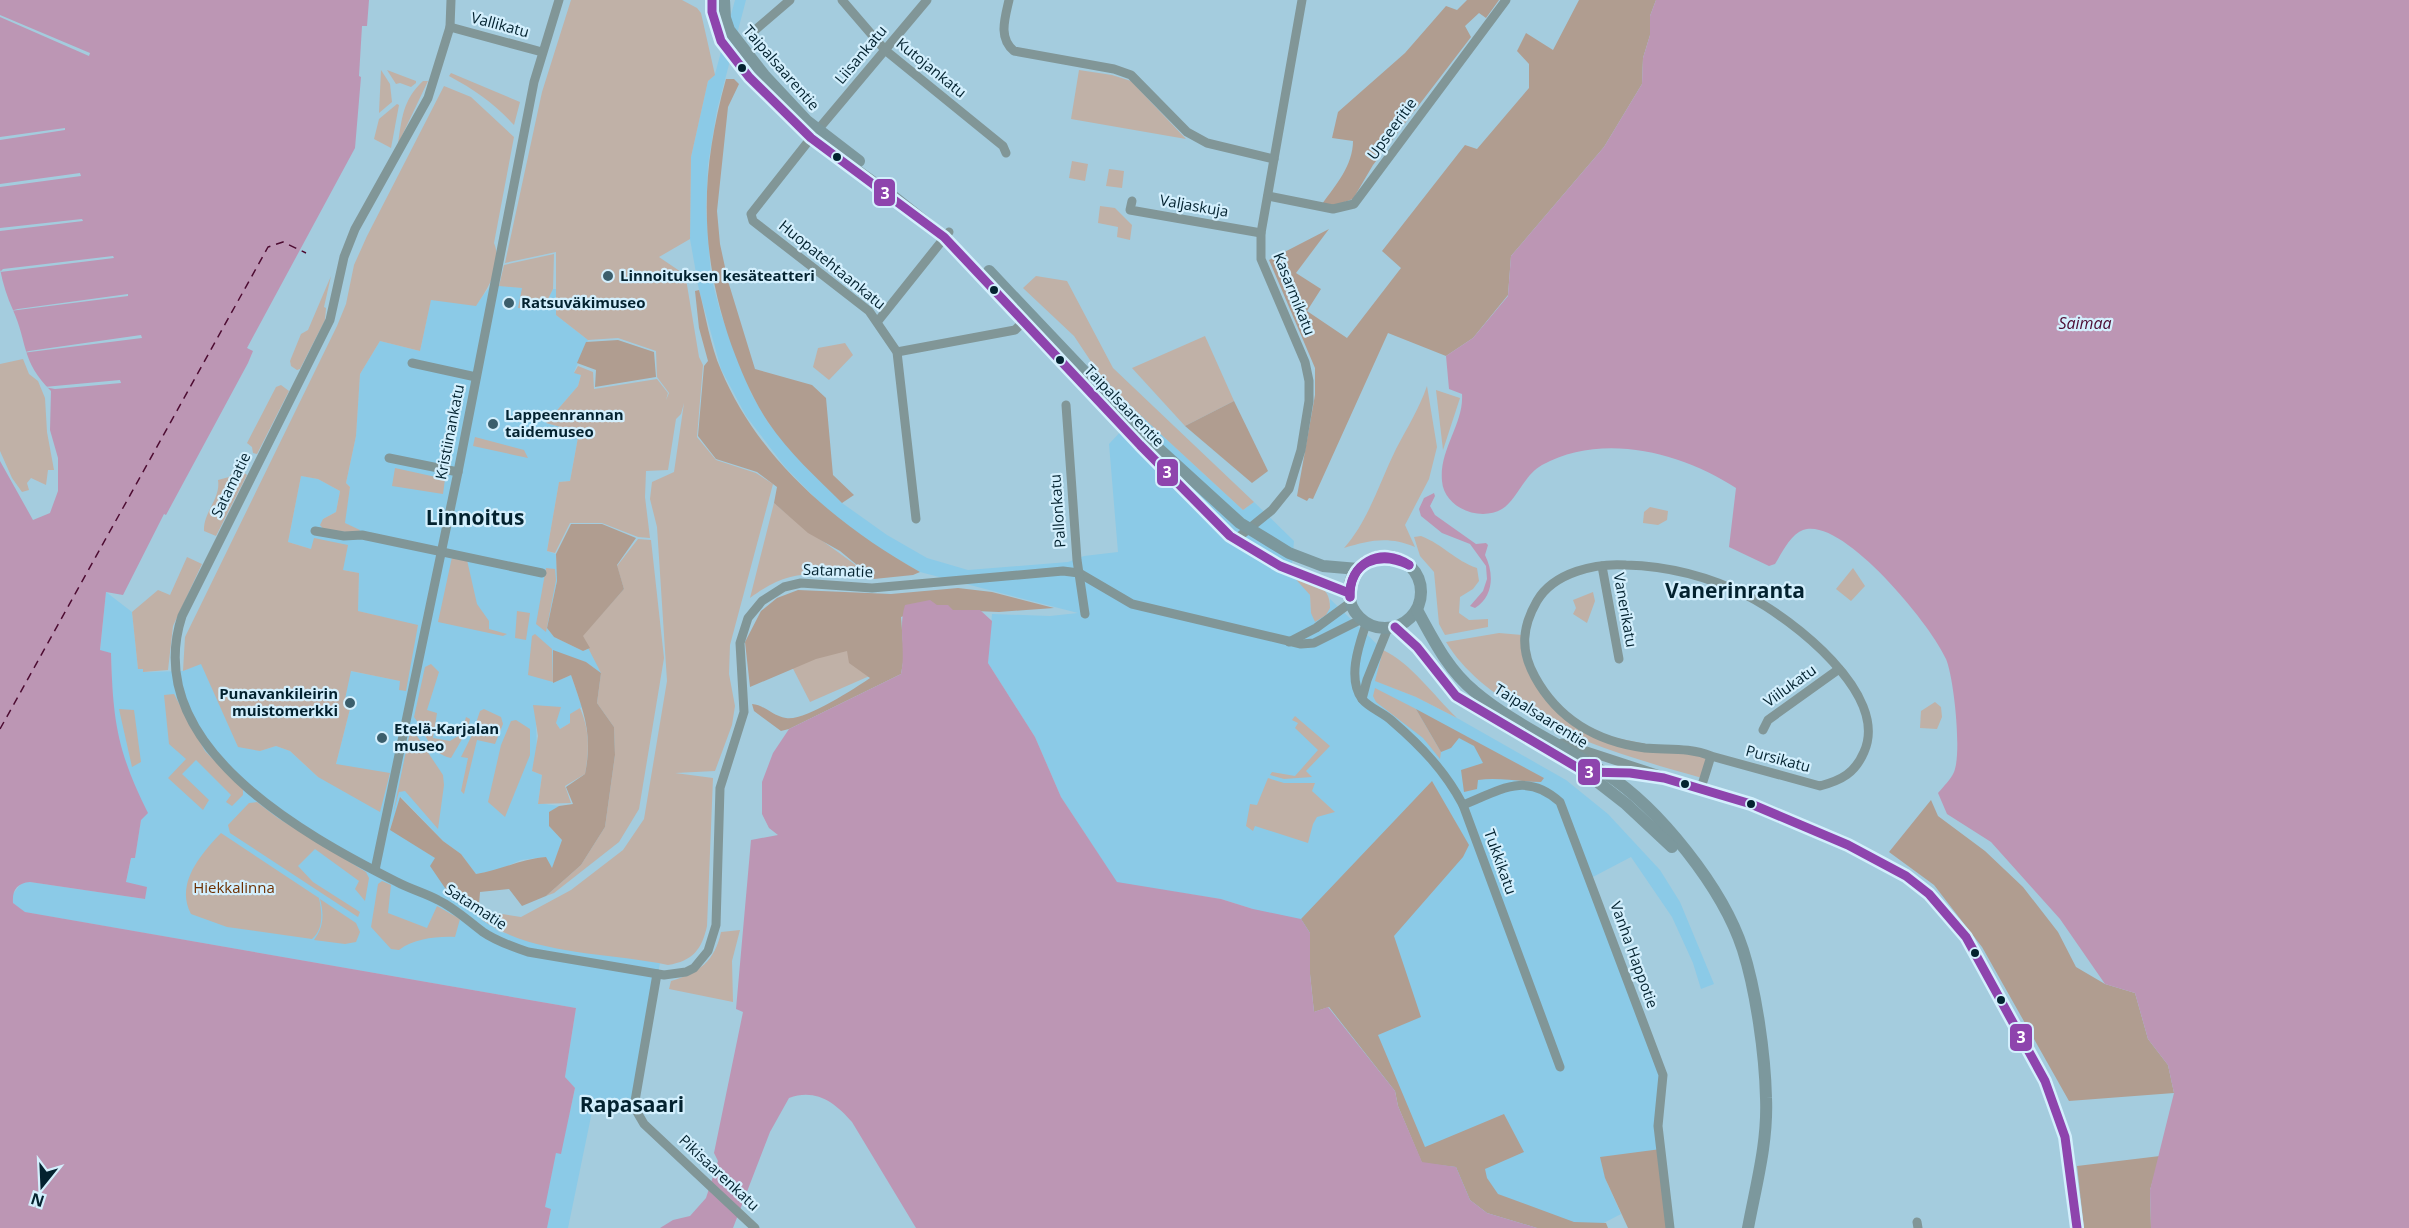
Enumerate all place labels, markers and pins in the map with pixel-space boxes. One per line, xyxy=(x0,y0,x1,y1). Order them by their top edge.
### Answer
unlabelled marker xyxy=(736,62,748,74)
unlabelled marker xyxy=(831,151,843,163)
place label: Linnoituksen kesäteatteri xyxy=(620,265,815,285)
marker: Linnoituksen kesäteatteri xyxy=(601,269,615,283)
unlabelled marker xyxy=(988,284,1000,296)
place label: Ratsuväkimuseo xyxy=(521,292,645,312)
marker: Ratsuväkimuseo xyxy=(502,296,516,310)
unlabelled marker xyxy=(1054,354,1066,366)
place label: Lappeenrannan taidemuseo xyxy=(505,404,624,441)
marker: Lappeenrannan taidemuseo xyxy=(486,417,500,431)
place label: Punavankileirin muistomerkki xyxy=(219,683,338,720)
marker: Punavankileirin muistomerkki xyxy=(343,696,357,710)
place label: Etelä-Karjalan museo xyxy=(394,718,499,755)
marker: Etelä-Karjalan museo xyxy=(375,731,389,745)
unlabelled marker xyxy=(1679,778,1691,790)
unlabelled marker xyxy=(1745,798,1757,810)
unlabelled marker xyxy=(1969,947,1981,959)
unlabelled marker xyxy=(1995,994,2007,1006)

